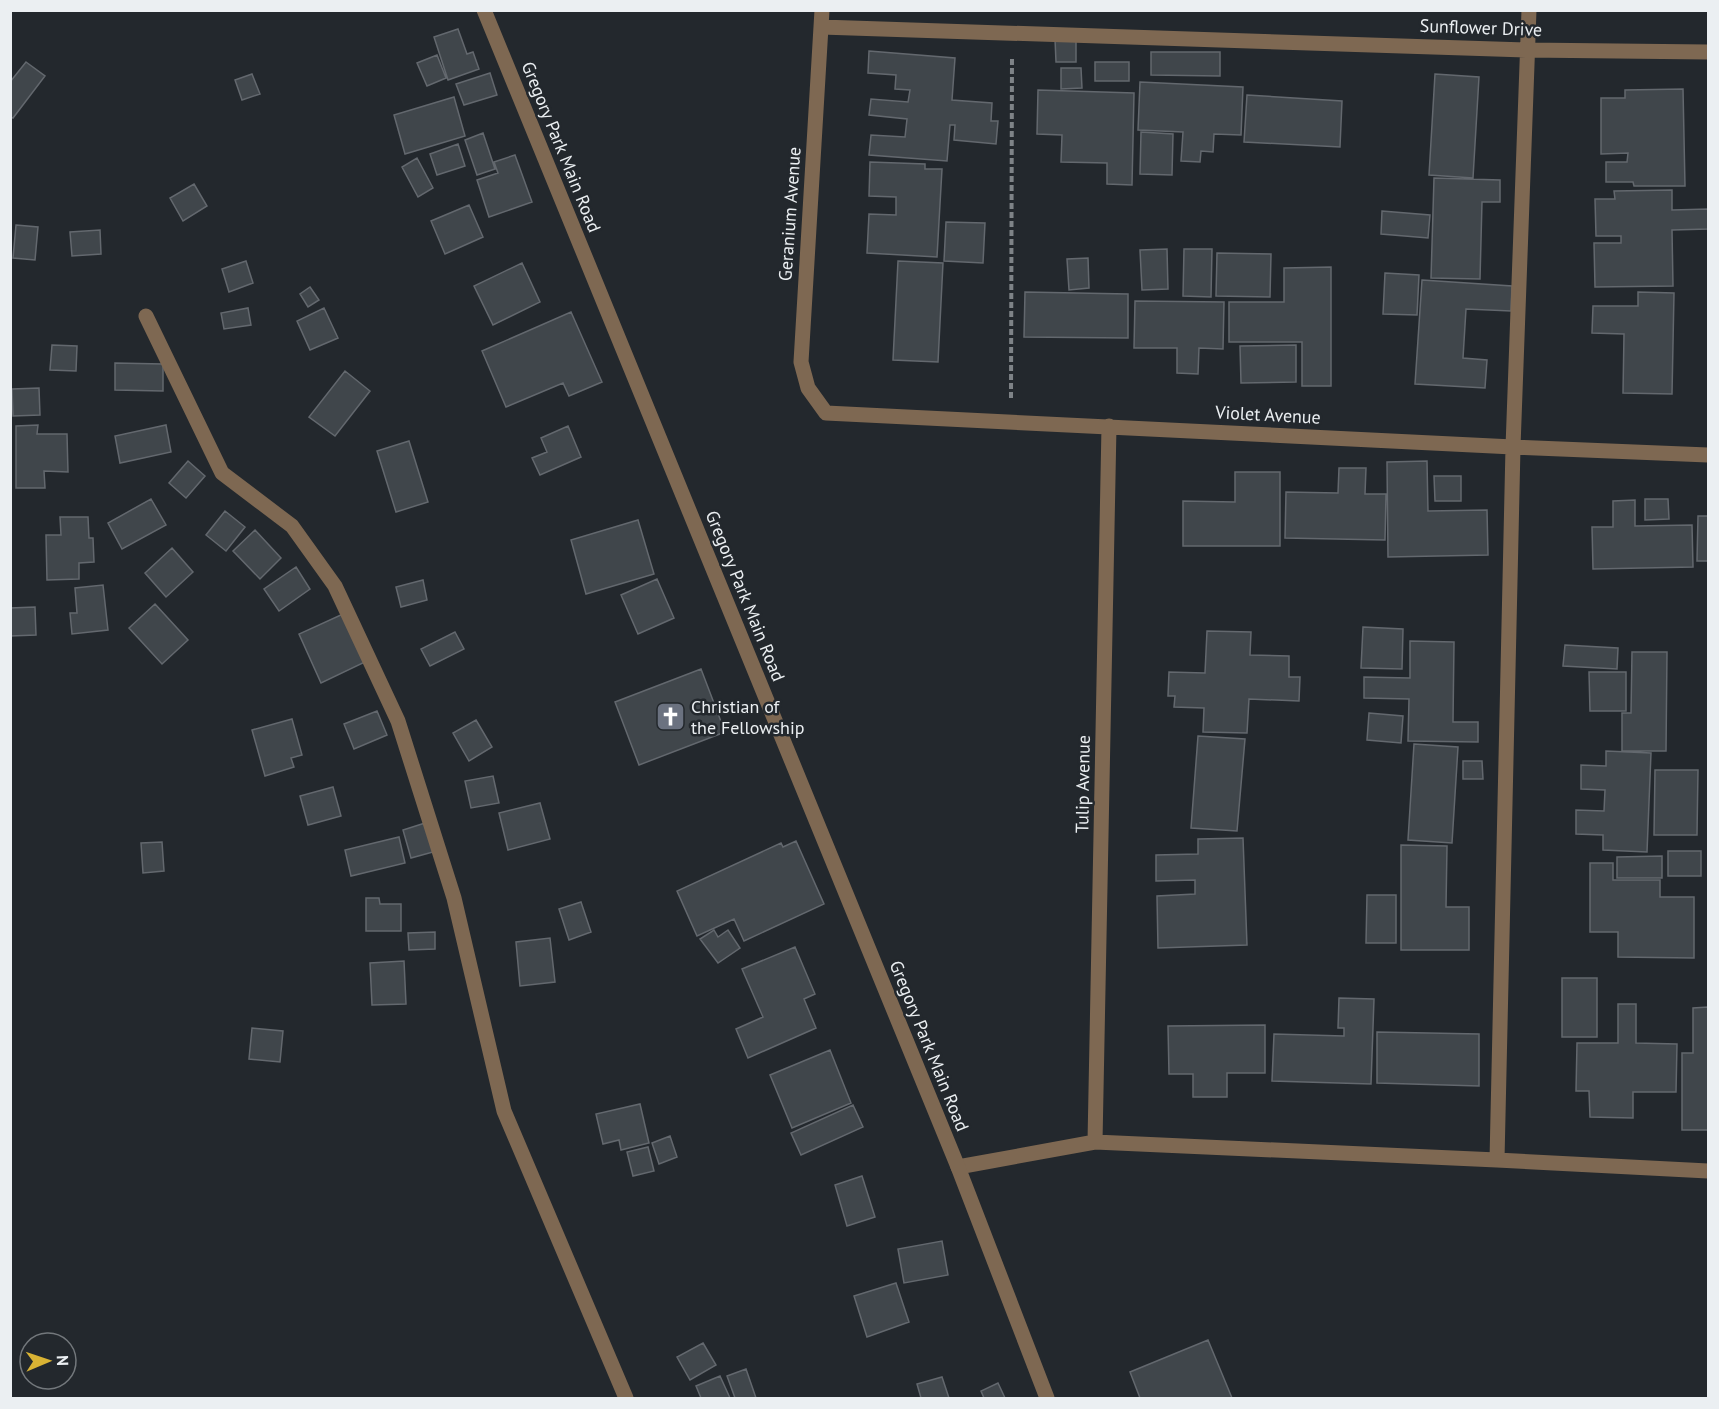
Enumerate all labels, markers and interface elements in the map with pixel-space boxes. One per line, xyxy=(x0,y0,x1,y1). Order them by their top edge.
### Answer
street label: Sunflower Drive xyxy=(1419,14,1543,41)
street label: Gregory Park Main Road xyxy=(517,58,606,236)
street label: Geranium Avenue xyxy=(773,146,806,282)
street label: Violet Avenue xyxy=(1214,400,1321,429)
street label: Gregory Park Main Road xyxy=(701,507,790,685)
place label: Christian of the Fellowship xyxy=(691,695,805,739)
church icon: Christian of the Fellowship xyxy=(654,701,686,733)
street label: Tulip Avenue xyxy=(1070,735,1095,833)
street label: Gregory Park Main Road xyxy=(885,957,974,1135)
north arrow xyxy=(18,1331,78,1391)
text: N xyxy=(53,1355,73,1366)

